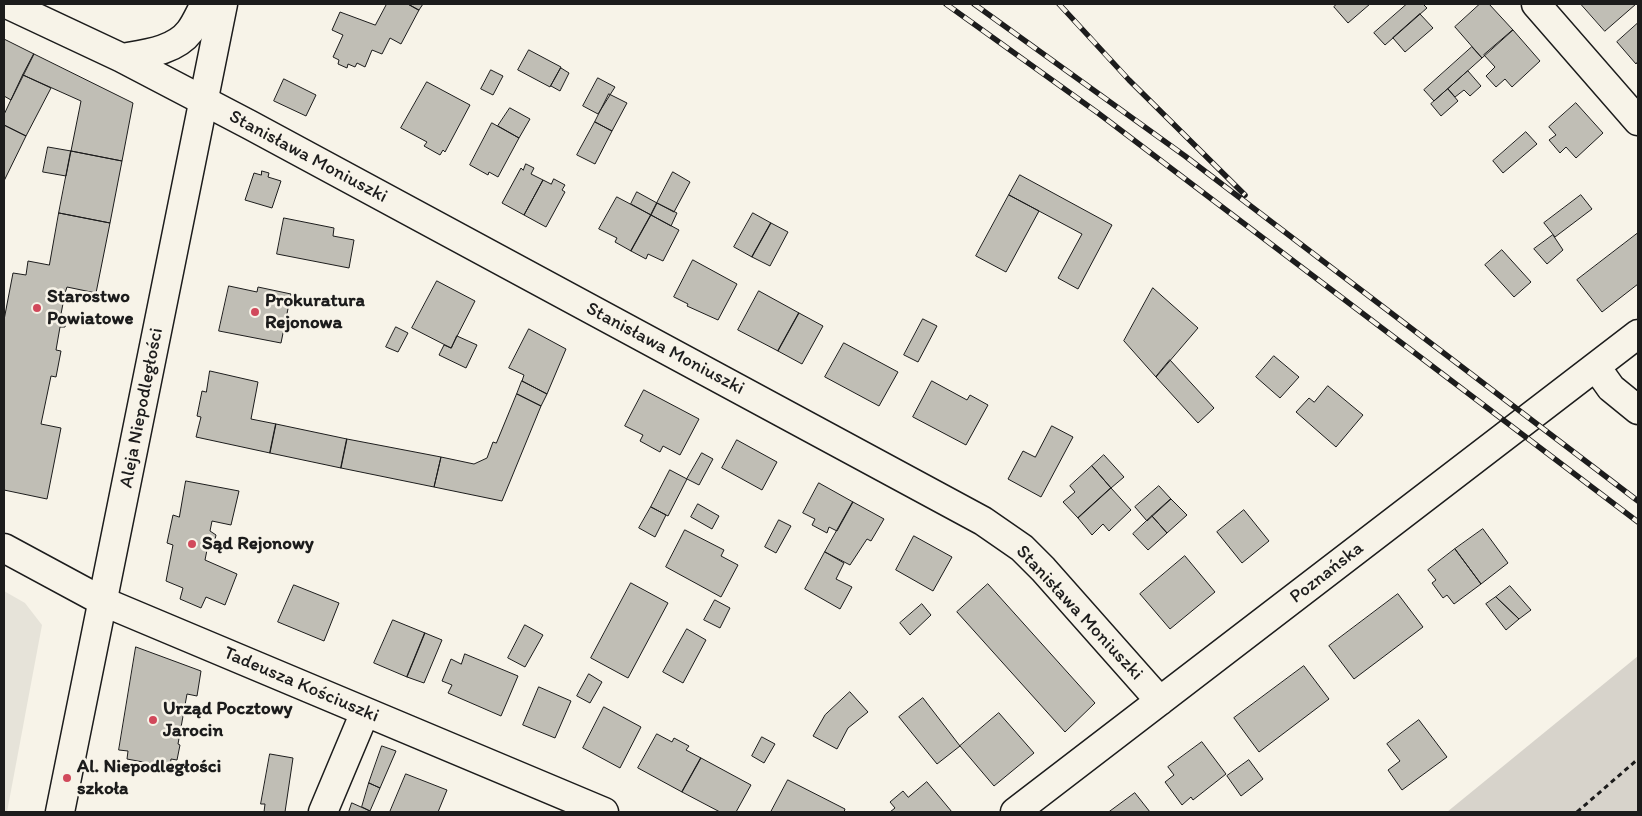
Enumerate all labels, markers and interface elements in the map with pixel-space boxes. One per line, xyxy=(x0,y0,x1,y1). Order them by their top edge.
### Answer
street label: Stanisława Moniuszki xyxy=(225,106,391,208)
place label: Starostwo Powiatowe xyxy=(47,286,133,330)
place label: Prokuratura Rejonowa xyxy=(265,290,365,334)
street label: Stanisława Moniuszki xyxy=(582,298,748,400)
marker: Starostwo Powiatowe xyxy=(31,302,43,314)
marker: Prokuratura Rejonowa xyxy=(249,306,261,318)
street label: Aleja Niepodległości xyxy=(115,326,169,490)
place label: Sąd Rejonowy xyxy=(202,533,314,555)
street label: Poznańska xyxy=(1286,537,1368,609)
marker: Sąd Rejonowy xyxy=(186,538,198,550)
street label: Stanisława Moniuszki xyxy=(1011,541,1147,685)
street label: Tadeusza Kościuszki xyxy=(220,642,382,728)
place label: Urząd Pocztowy Jarocin xyxy=(163,698,293,742)
marker: Urząd Pocztowy Jarocin xyxy=(147,714,159,726)
place label: Al. Niepodległości szkoła xyxy=(77,756,221,800)
marker: Al. Niepodległości szkoła xyxy=(61,772,73,784)

